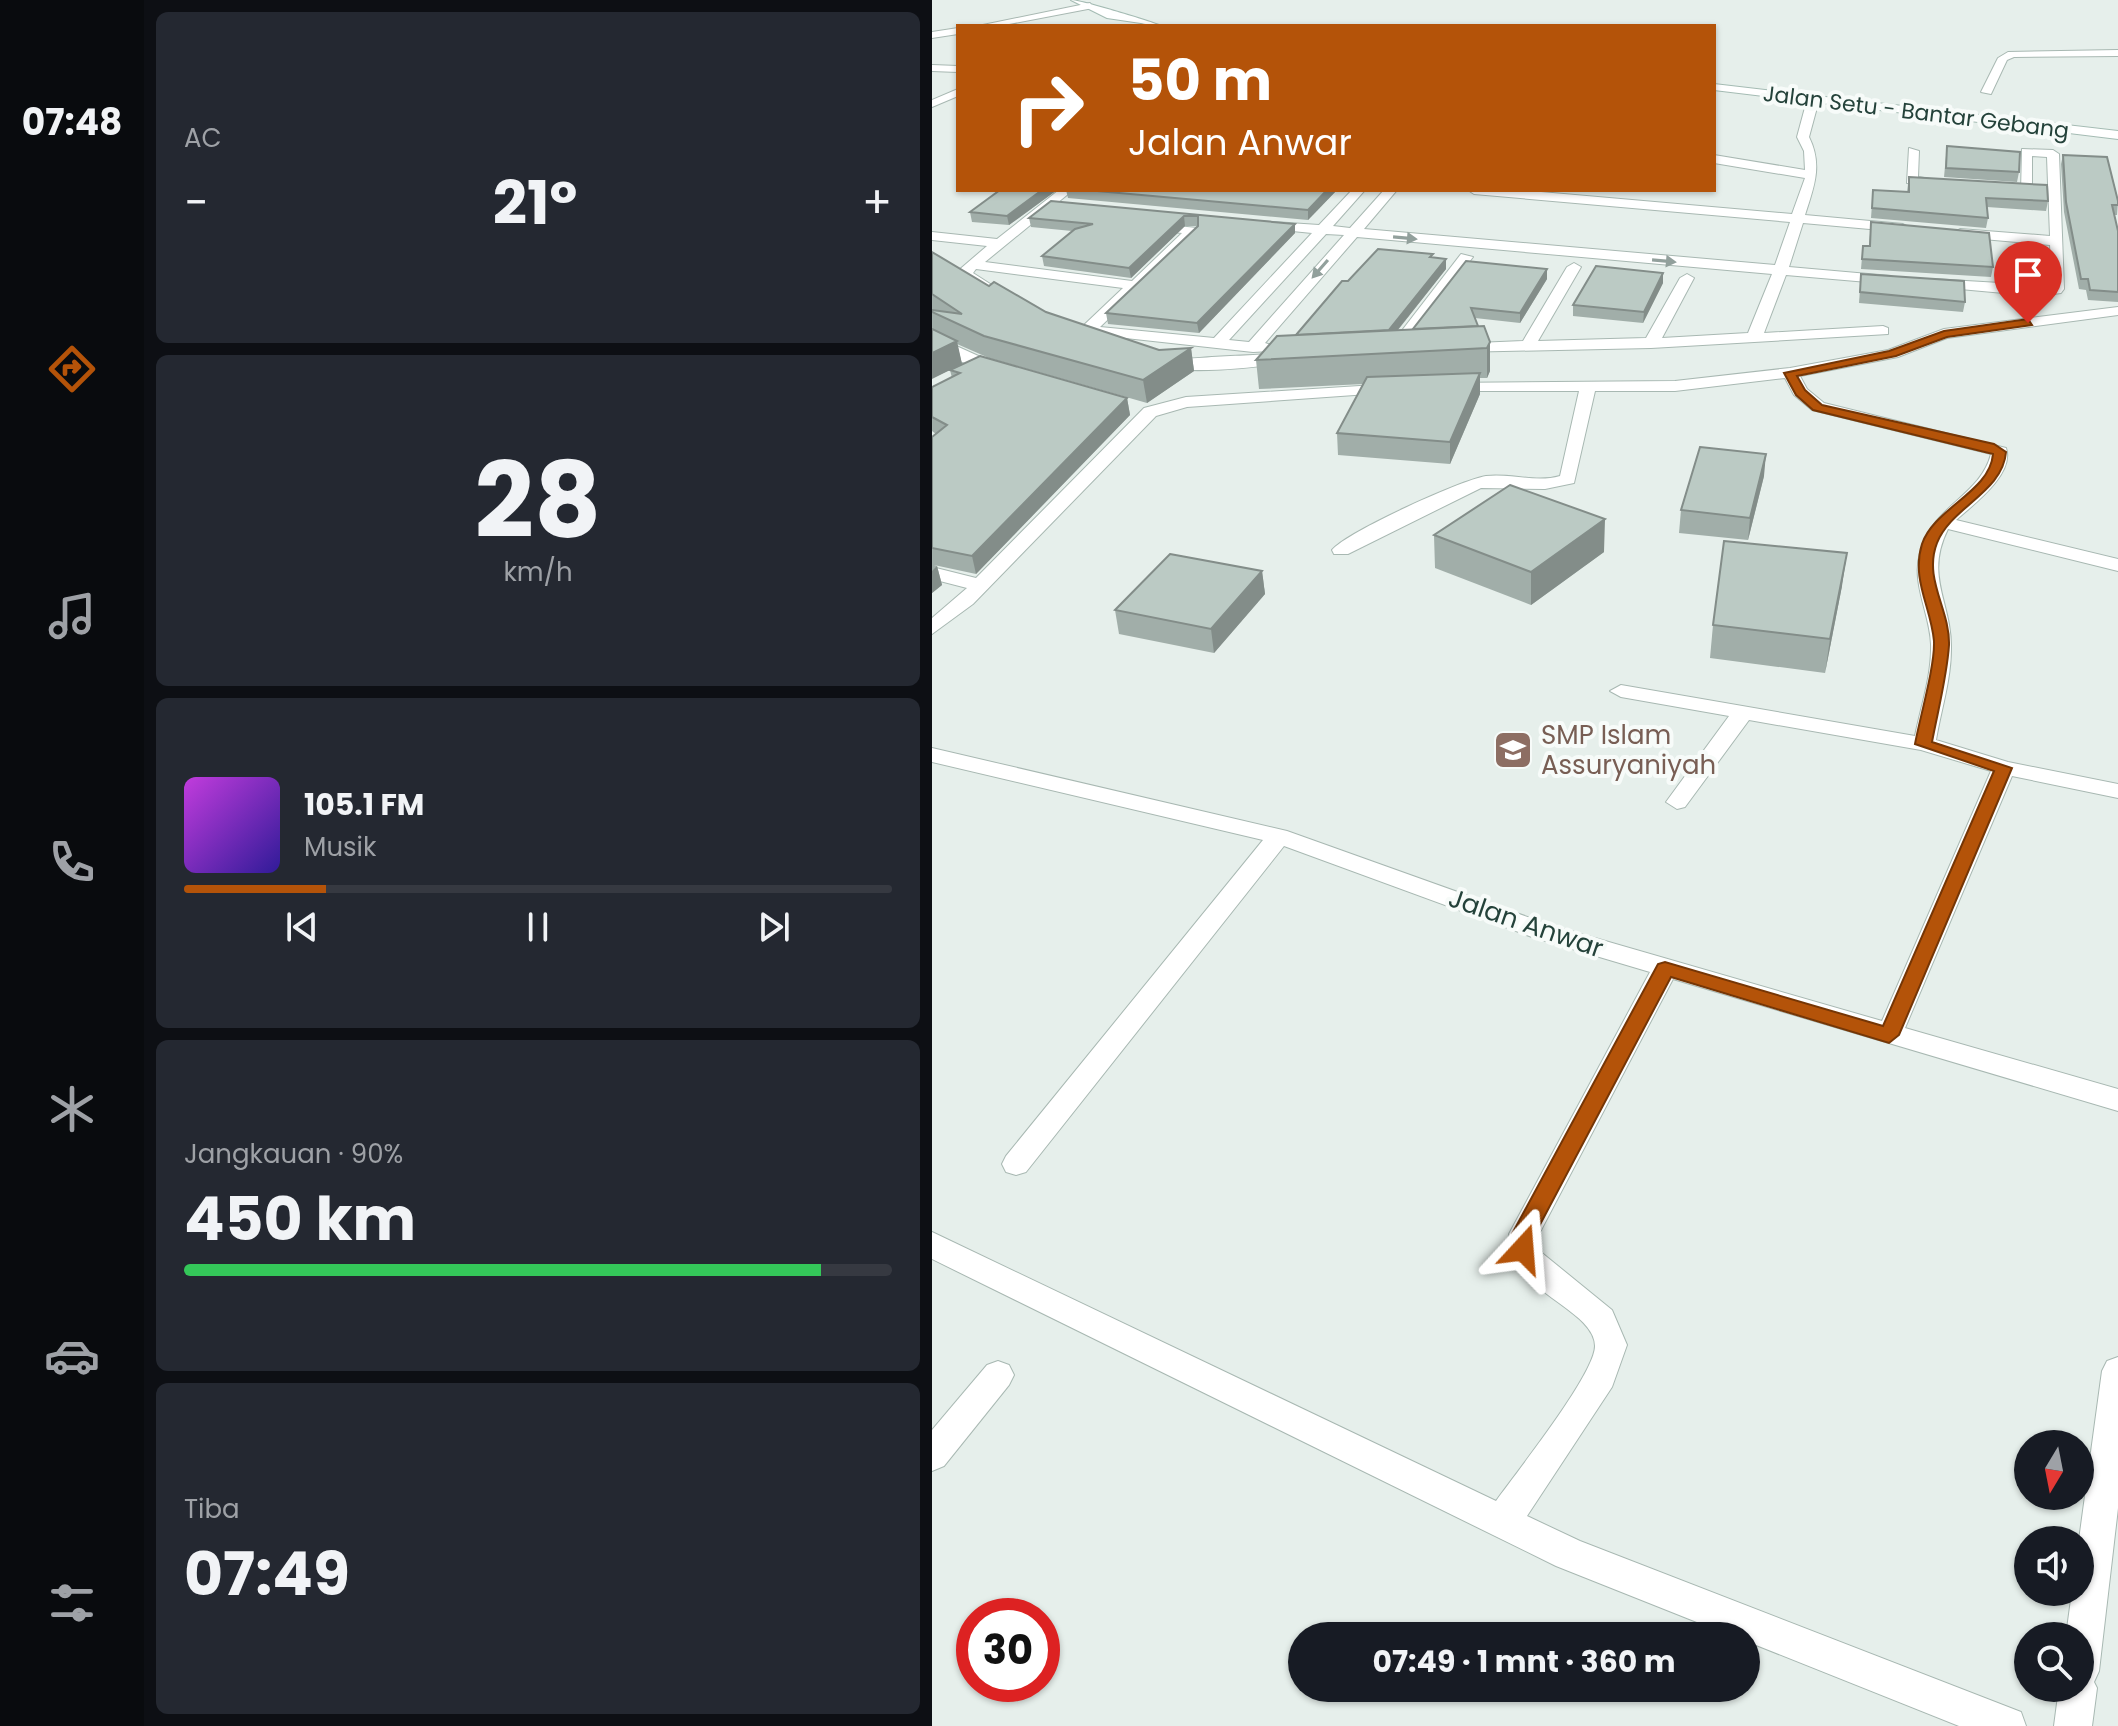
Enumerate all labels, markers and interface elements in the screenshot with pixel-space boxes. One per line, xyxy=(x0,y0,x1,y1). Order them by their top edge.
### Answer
text: 50 m xyxy=(1128,41,1272,120)
icon: right xyxy=(996,56,1100,160)
street label: Jalan Setu - Bantar Gebang xyxy=(1761,78,2071,146)
text: 07:48 xyxy=(22,97,122,148)
text: Jalan Anwar xyxy=(1128,117,1352,168)
text: AC xyxy=(184,120,222,156)
text: 21° xyxy=(493,161,577,245)
text: − xyxy=(184,172,208,233)
text: + xyxy=(862,172,892,233)
one-way arrow xyxy=(1393,232,1418,245)
pin xyxy=(1994,241,2062,323)
icon: arrive xyxy=(2006,253,2050,297)
one-way arrow xyxy=(1652,255,1677,268)
one-way arrow xyxy=(1312,259,1329,279)
icon: directions xyxy=(44,341,100,397)
text: 28 xyxy=(475,428,601,573)
text: km/h xyxy=(503,554,573,590)
icon: music xyxy=(44,588,100,644)
place label: SMP Islam Assuryaniyah xyxy=(1541,717,1716,783)
school or university icon: SMP Islam Assuryaniyah xyxy=(1492,729,1534,771)
text: 105.1 FM xyxy=(304,783,424,826)
text: Musik xyxy=(304,829,376,865)
icon: phone xyxy=(44,834,100,890)
street label: Jalan Anwar xyxy=(1444,880,1608,966)
icon: previous xyxy=(280,905,324,949)
icon: pause xyxy=(516,905,560,949)
icon: next xyxy=(752,905,796,949)
icon: climate xyxy=(44,1081,100,1137)
text: Jangkauan · 90% xyxy=(184,1136,403,1172)
text: 450 km xyxy=(184,1177,416,1261)
position arrow xyxy=(1481,1207,1565,1291)
icon: car xyxy=(44,1328,100,1384)
north arrow xyxy=(2014,1430,2094,1510)
map controls xyxy=(2014,1430,2094,1702)
text: Tiba xyxy=(184,1491,240,1527)
button: sound xyxy=(2014,1526,2094,1606)
text: 07:49 xyxy=(184,1532,350,1616)
icon: filters xyxy=(44,1575,100,1631)
speed limit sign: 30 xyxy=(956,1598,1060,1702)
button: search xyxy=(2014,1622,2094,1702)
text: 07:49 · 1 mnt · 360 m xyxy=(1372,1640,1676,1683)

